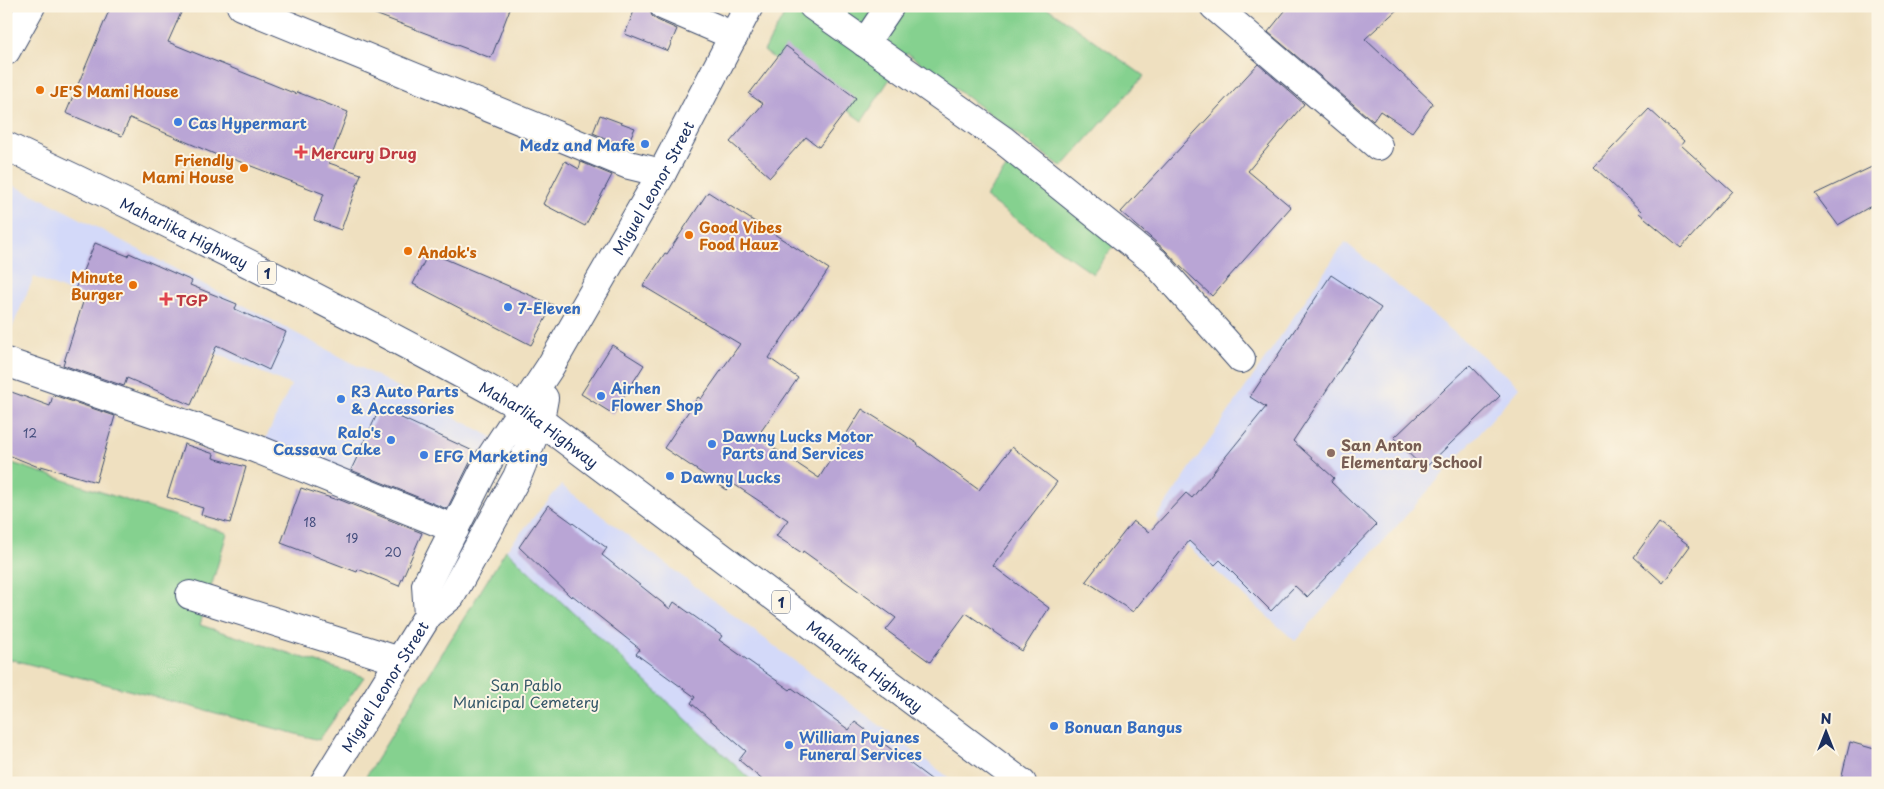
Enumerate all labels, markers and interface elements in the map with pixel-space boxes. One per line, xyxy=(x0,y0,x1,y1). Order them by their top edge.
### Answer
place label: JE'S Mami House xyxy=(50,79,178,102)
marker: JE'S Mami House xyxy=(34,84,46,96)
place label: Cas Hypermart xyxy=(188,111,307,134)
marker: Cas Hypermart xyxy=(172,116,184,128)
street label: Miguel Leonor Street xyxy=(606,116,699,259)
place label: Medz and Mafe xyxy=(520,133,635,156)
marker: Medz and Mafe xyxy=(639,138,651,150)
place label: Mercury Drug xyxy=(311,141,417,164)
marker: Mercury Drug xyxy=(295,146,307,158)
place label: Friendly Mami House xyxy=(142,148,234,188)
marker: Friendly Mami House xyxy=(238,162,250,174)
street label: Maharlika Highway xyxy=(117,191,252,273)
place label: Good Vibes Food Hauz xyxy=(699,215,782,255)
marker: Good Vibes Food Hauz xyxy=(683,229,695,241)
place label: Andok's xyxy=(417,240,477,263)
marker: Andok's xyxy=(402,245,414,257)
road number: 1 xyxy=(258,262,276,284)
place label: Minute Burger xyxy=(71,265,123,305)
marker: Minute Burger xyxy=(127,279,139,291)
place label: TGP xyxy=(176,288,208,311)
marker: TGP xyxy=(160,293,172,305)
place label: 7-Eleven xyxy=(518,296,581,319)
marker: 7-Eleven xyxy=(502,301,514,313)
street label: Maharlika Highway xyxy=(476,375,604,473)
place label: Airhen Flower Shop xyxy=(610,376,703,416)
place label: R3 Auto Parts & Accessories xyxy=(351,379,459,419)
marker: Airhen Flower Shop xyxy=(595,390,607,402)
marker: R3 Auto Parts & Accessories xyxy=(335,393,347,405)
place label: Ralo's Cassava Cake xyxy=(273,420,381,460)
house number: 12 xyxy=(23,424,37,442)
place label: Dawny Lucks Motor Parts and Services xyxy=(722,424,874,464)
place label: San Anton Elementary School xyxy=(1341,433,1482,473)
marker: Ralo's Cassava Cake xyxy=(385,434,397,446)
marker: Dawny Lucks Motor Parts and Services xyxy=(706,438,718,450)
place label: EFG Marketing xyxy=(434,444,548,467)
marker: San Anton Elementary School xyxy=(1325,447,1337,459)
marker: EFG Marketing xyxy=(418,449,430,461)
place label: Dawny Lucks xyxy=(680,465,780,488)
marker: Dawny Lucks xyxy=(664,470,676,482)
house number: 18 xyxy=(304,513,316,531)
house number: 19 xyxy=(346,529,358,547)
house number: 20 xyxy=(384,543,402,561)
road number: 1 xyxy=(772,590,790,614)
street label: Maharlika Highway xyxy=(802,614,928,717)
street label: Miguel Leonor Street xyxy=(335,616,433,756)
park label: San Pablo Municipal Cemetery xyxy=(453,673,599,713)
north arrow xyxy=(1802,706,1852,756)
text: N xyxy=(1820,708,1832,729)
place label: Bonuan Bangus xyxy=(1064,715,1182,738)
marker: Bonuan Bangus xyxy=(1048,720,1060,732)
place label: William Pujanes Funeral Services xyxy=(799,725,922,765)
marker: William Pujanes Funeral Services xyxy=(783,739,795,751)

